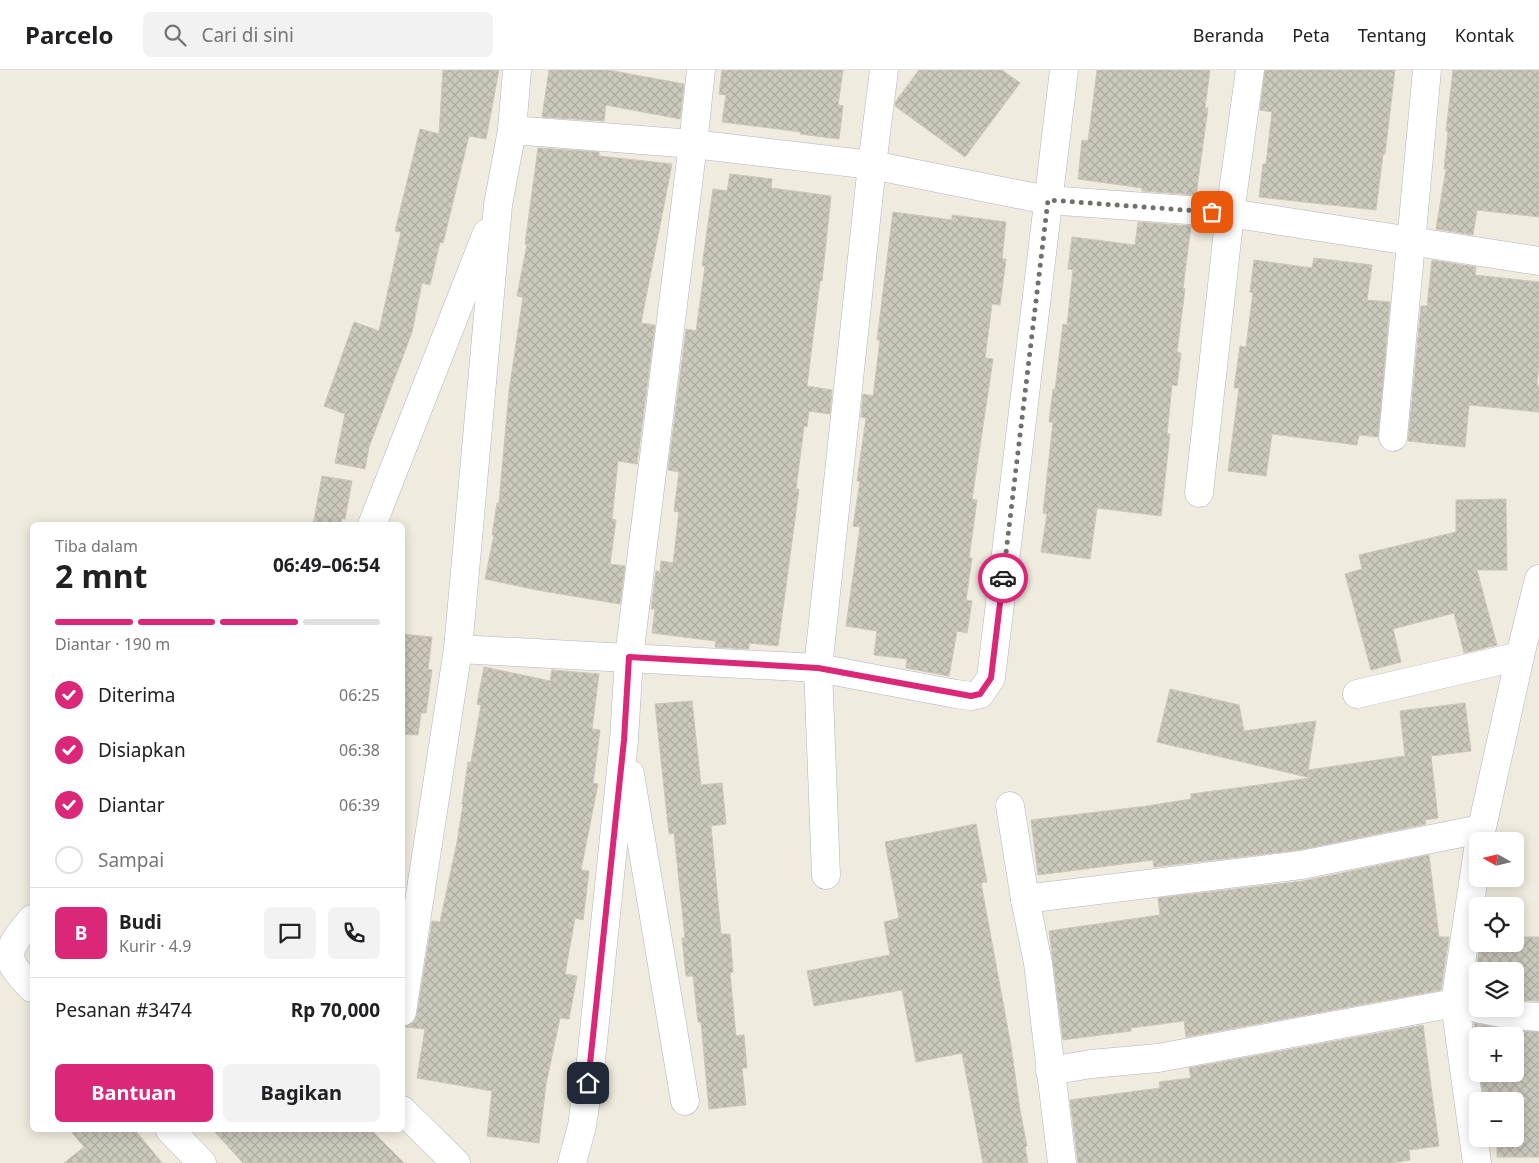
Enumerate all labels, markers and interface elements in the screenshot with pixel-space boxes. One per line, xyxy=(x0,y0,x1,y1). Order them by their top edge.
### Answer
search box xyxy=(143,12,493,57)
text: Parcelo xyxy=(25,18,113,51)
icon: search xyxy=(161,21,189,49)
text: Cari di sini xyxy=(201,22,294,48)
text: Beranda xyxy=(1193,23,1264,47)
text: Peta xyxy=(1292,23,1330,47)
text: Tentang xyxy=(1358,23,1427,47)
text: Kontak xyxy=(1455,23,1514,47)
pin xyxy=(1191,191,1233,233)
icon: bag xyxy=(1198,198,1226,226)
text: Tiba dalam xyxy=(55,535,138,557)
text: 06:49–06:54 xyxy=(273,552,380,578)
courier xyxy=(978,553,1028,603)
text: 2 mnt xyxy=(55,554,148,597)
icon: car xyxy=(989,564,1017,592)
text: Diantar · 190 m xyxy=(55,633,170,655)
icon: check xyxy=(55,681,83,709)
text: Diterima xyxy=(98,682,176,708)
text: 06:25 xyxy=(339,684,380,706)
icon: check xyxy=(55,736,83,764)
text: Disiapkan xyxy=(98,737,186,763)
text: 06:38 xyxy=(339,739,380,761)
icon: check xyxy=(55,791,83,819)
text: Diantar xyxy=(98,792,165,818)
text: 06:39 xyxy=(339,794,380,816)
north arrow xyxy=(1469,832,1524,888)
map controls xyxy=(1469,832,1524,1147)
text: Sampai xyxy=(98,847,164,873)
button: locate xyxy=(1469,897,1524,952)
button: chat xyxy=(264,907,316,959)
button: phone xyxy=(328,907,380,959)
text: Budi xyxy=(119,909,162,935)
text: B xyxy=(75,920,87,946)
text: Kurir · 4.9 xyxy=(119,935,191,957)
button: layers xyxy=(1469,962,1524,1017)
text: Pesanan #3474 xyxy=(55,997,192,1023)
text: Rp 70,000 xyxy=(291,997,380,1023)
button: + xyxy=(1469,1027,1524,1082)
pin xyxy=(567,1062,609,1104)
button: Bantuan xyxy=(55,1064,213,1122)
button: Bagikan xyxy=(223,1064,380,1122)
icon: home xyxy=(574,1069,602,1097)
button: − xyxy=(1469,1092,1524,1147)

